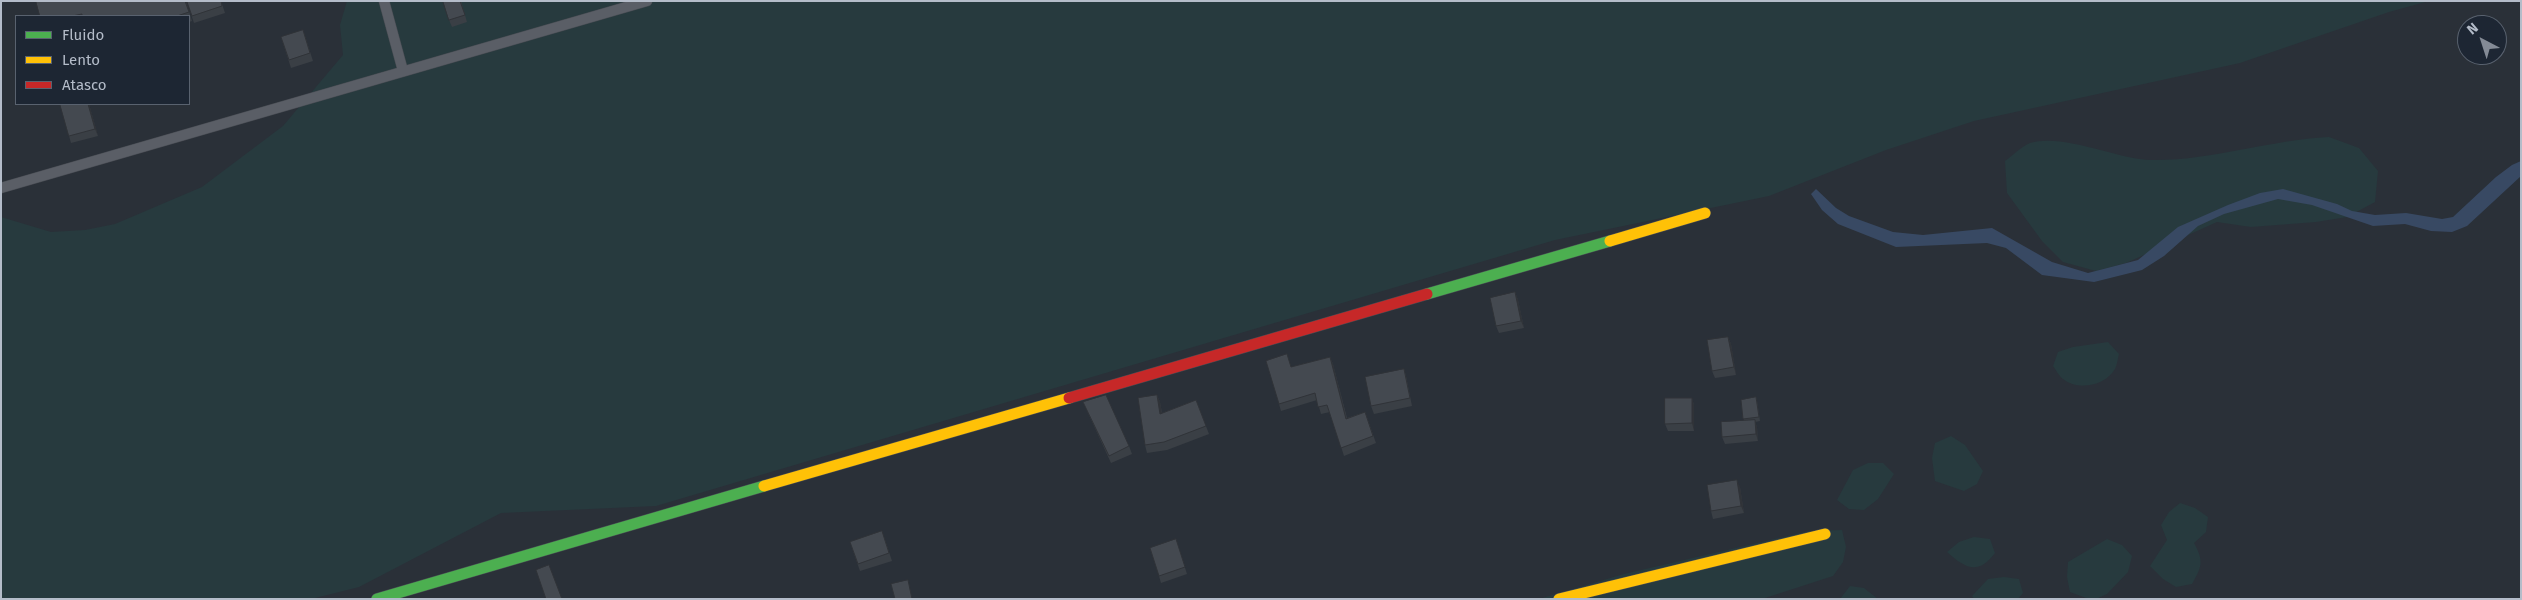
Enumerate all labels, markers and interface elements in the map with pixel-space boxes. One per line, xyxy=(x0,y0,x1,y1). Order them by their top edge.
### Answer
legend xyxy=(15,15,190,105)
north arrow xyxy=(2457,15,2507,65)
text: N xyxy=(2464,19,2482,38)
text: Fluido xyxy=(62,26,104,44)
text: Lento xyxy=(62,51,100,69)
text: Atasco xyxy=(62,76,107,94)

